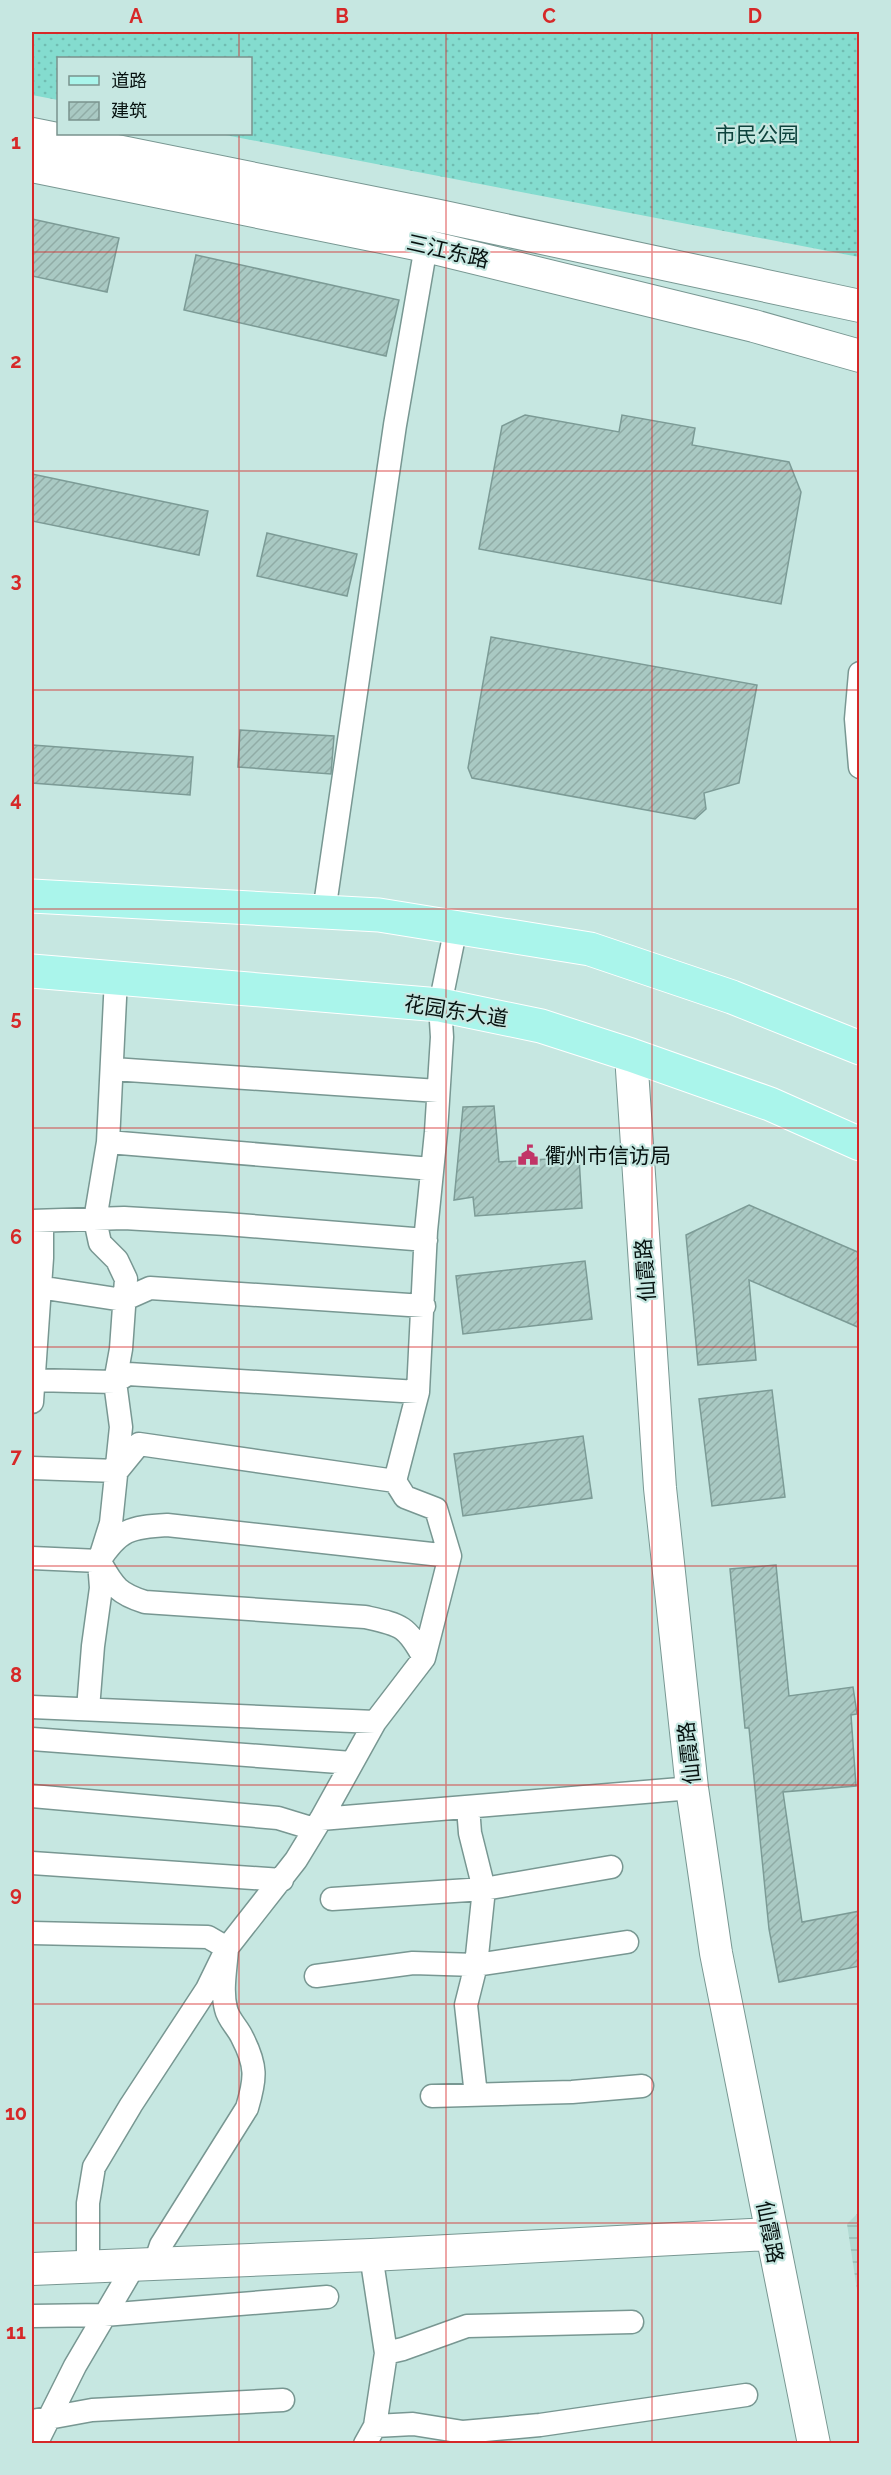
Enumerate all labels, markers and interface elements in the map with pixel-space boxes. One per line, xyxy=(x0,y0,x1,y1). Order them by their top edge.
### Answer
text: A xyxy=(129,4,143,28)
text: B xyxy=(335,4,349,28)
text: C xyxy=(542,4,556,28)
text: D xyxy=(748,4,762,28)
legend xyxy=(57,57,252,135)
text: 道路 xyxy=(111,70,147,91)
text: 建筑 xyxy=(111,100,147,121)
park label: 市民公园 xyxy=(715,122,799,147)
text: 1 xyxy=(11,130,21,154)
street label: 三江东路 xyxy=(404,229,492,273)
text: 2 xyxy=(10,349,22,373)
text: 3 xyxy=(10,568,22,592)
text: 4 xyxy=(10,787,22,811)
street label: 花园东大道 xyxy=(402,990,510,1032)
text: 5 xyxy=(10,1006,22,1030)
public building icon: 衢州市信访局 xyxy=(516,1143,540,1167)
place label: 衢州市信访局 xyxy=(545,1143,671,1168)
text: 6 xyxy=(10,1225,22,1249)
street label: 仙霞路 xyxy=(630,1238,660,1302)
text: 7 xyxy=(10,1444,22,1468)
text: 8 xyxy=(10,1663,22,1687)
street label: 仙霞路 xyxy=(673,1720,705,1786)
text: 9 xyxy=(10,1882,22,1906)
text: 10 xyxy=(5,2101,27,2125)
street label: 仙霞路 xyxy=(752,2199,788,2265)
text: 11 xyxy=(6,2320,26,2344)

